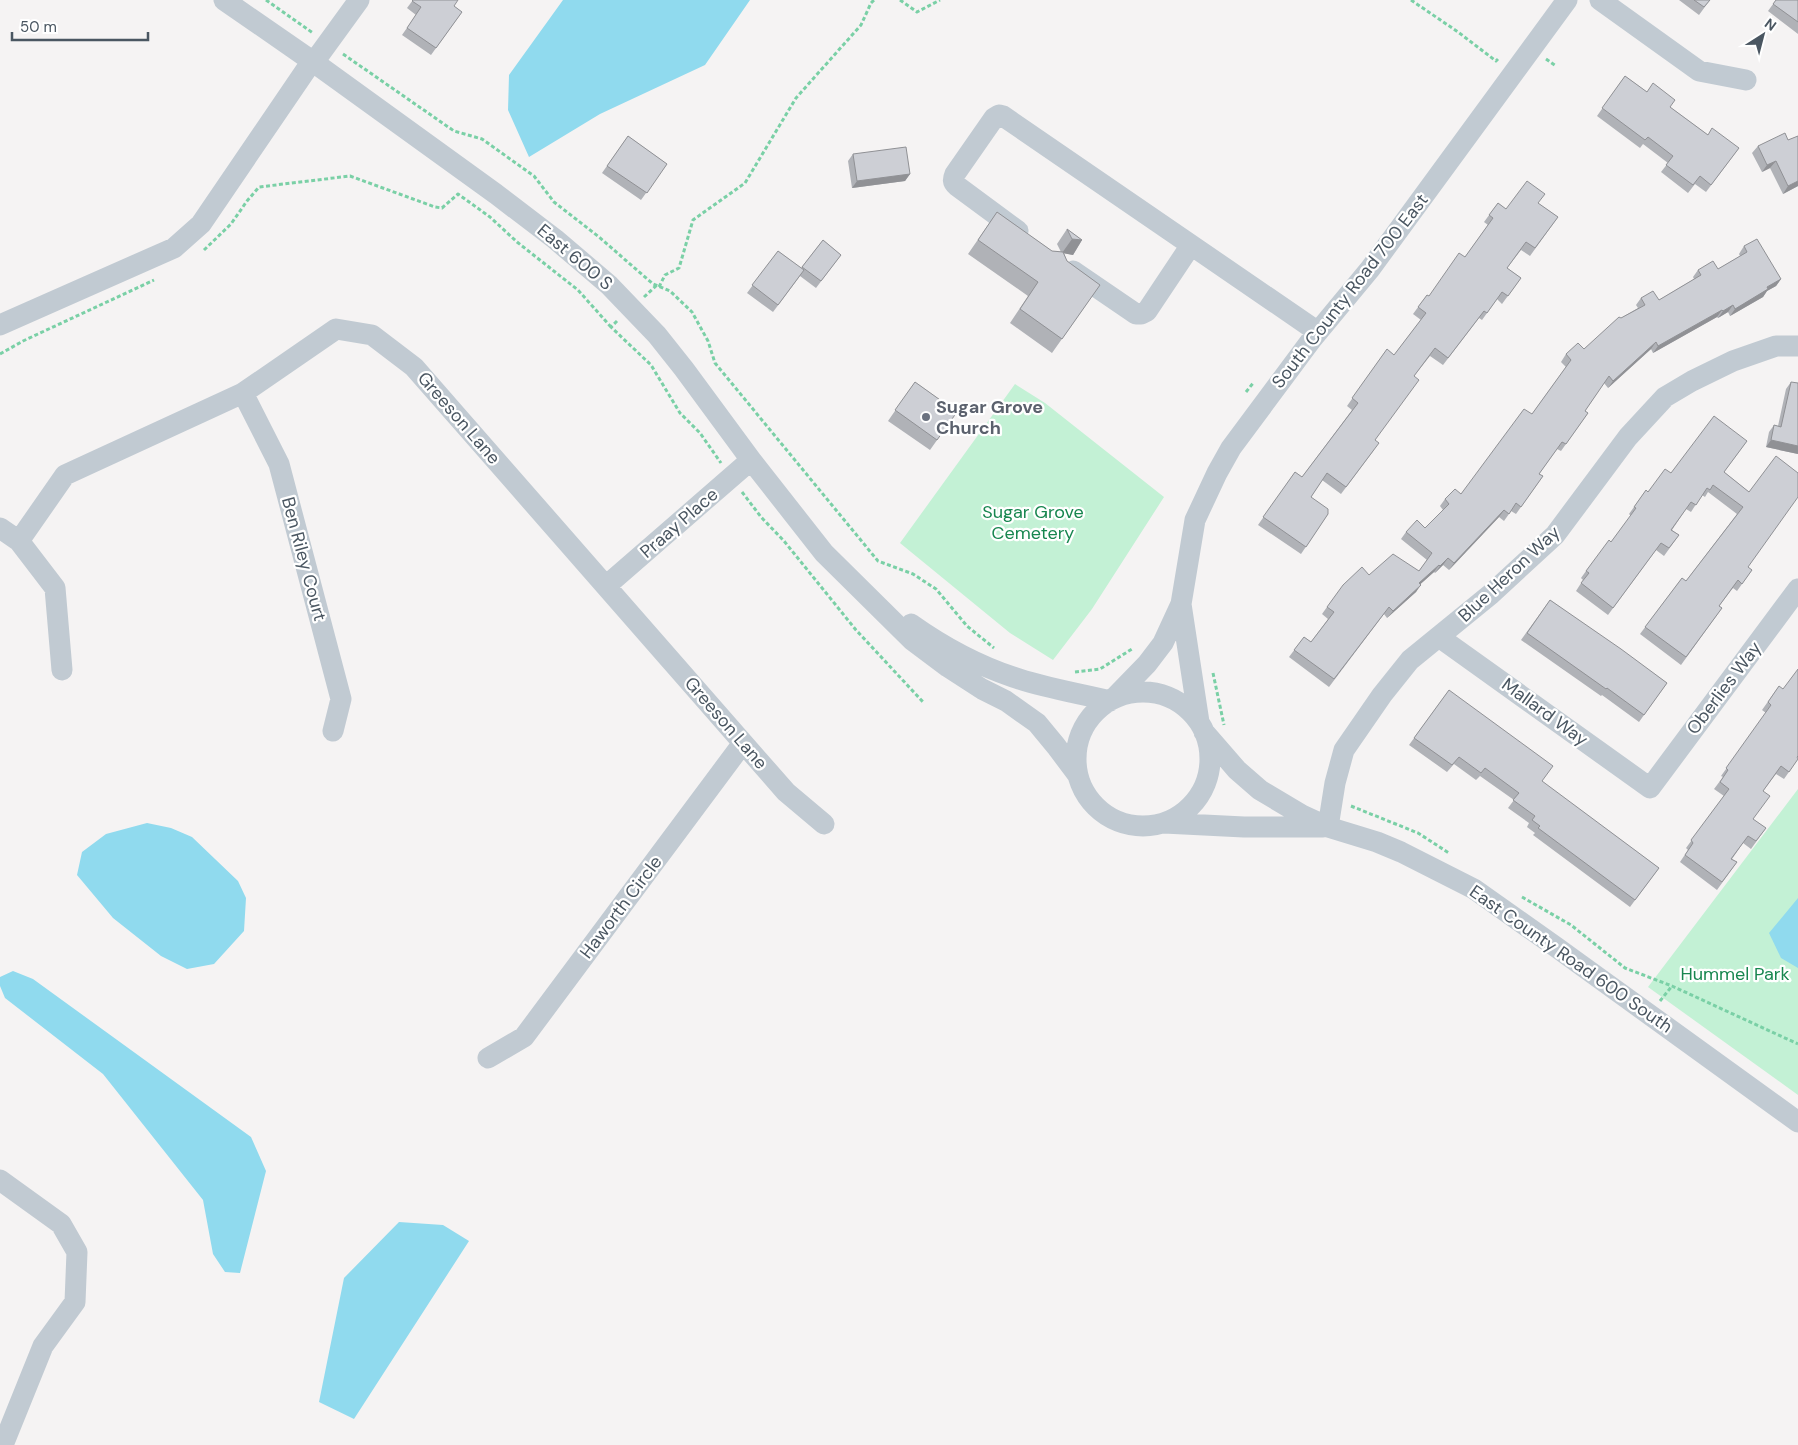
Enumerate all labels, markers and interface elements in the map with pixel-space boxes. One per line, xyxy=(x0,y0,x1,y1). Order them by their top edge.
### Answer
scale bar xyxy=(12,10,149,42)
north arrow xyxy=(1738,10,1788,60)
text: N xyxy=(1761,14,1780,35)
text: 50 m xyxy=(20,17,57,37)
street label: South County Road 700 East xyxy=(1266,189,1434,393)
street label: East 600 S xyxy=(532,218,618,296)
street label: Greeson Lane xyxy=(412,367,506,469)
place label: Sugar Grove Church xyxy=(936,395,1043,440)
marker: Sugar Grove Church xyxy=(920,411,932,423)
street label: Praay Place xyxy=(635,482,723,564)
street label: Ben Riley Court xyxy=(276,494,332,624)
park label: Sugar Grove Cemetery xyxy=(982,500,1084,545)
street label: Blue Heron Way xyxy=(1453,521,1565,627)
street label: Oberlies Way xyxy=(1681,637,1767,739)
street label: Greeson Lane xyxy=(679,672,773,774)
street label: Mallard Way xyxy=(1497,673,1593,751)
street label: Haworth Circle xyxy=(574,851,668,963)
street label: East County Road 600 South xyxy=(1465,880,1677,1038)
park label: Hummel Park xyxy=(1680,962,1790,986)

